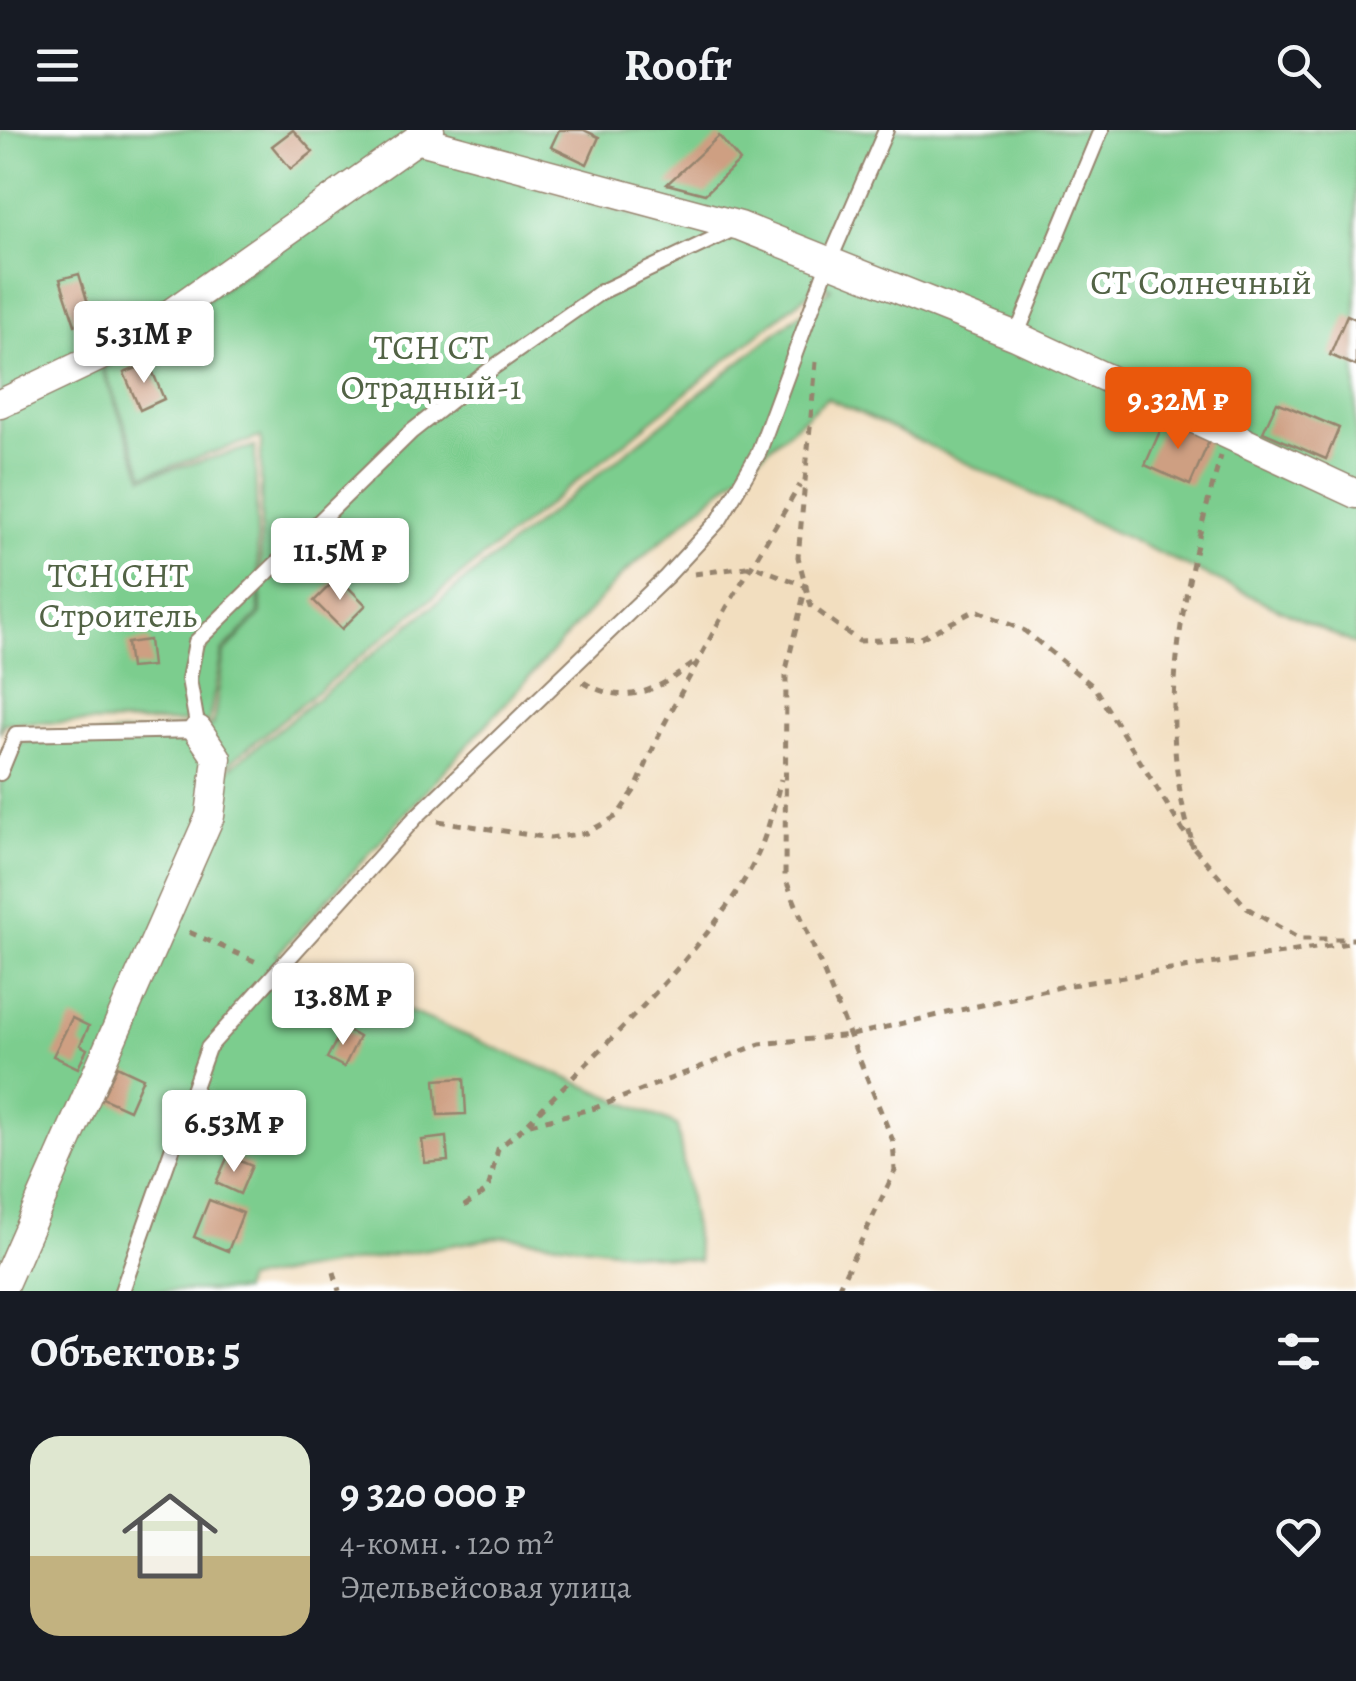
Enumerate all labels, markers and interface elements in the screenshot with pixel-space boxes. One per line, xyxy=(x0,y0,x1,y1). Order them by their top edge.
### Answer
text: Roofr xyxy=(624,34,732,96)
icon: menu xyxy=(30,38,85,93)
icon: search xyxy=(1271,38,1326,93)
park label: СТ Солнечный xyxy=(1090,258,1312,306)
pin: 5.31M ₽ xyxy=(52,301,236,386)
text: 5.31M ₽ xyxy=(96,311,192,355)
park label: ТСН СТ Отрадный-1 xyxy=(341,323,522,411)
pin: 9.32M ₽ xyxy=(1086,367,1270,452)
text: 9.32M ₽ xyxy=(1127,377,1229,421)
pin: 11.5M ₽ xyxy=(248,518,432,603)
text: 11.5M ₽ xyxy=(293,528,387,572)
park label: ТСН СНТ Строитель xyxy=(39,551,197,639)
pin: 13.8M ₽ xyxy=(251,963,435,1048)
text: 13.8M ₽ xyxy=(294,973,392,1017)
pin: 6.53M ₽ xyxy=(142,1090,326,1175)
text: 6.53M ₽ xyxy=(184,1100,284,1144)
text: Объектов: 5 xyxy=(30,1323,241,1380)
icon: filters xyxy=(1271,1324,1326,1379)
text: 9 320 000 ₽ xyxy=(340,1464,526,1521)
icon: home xyxy=(110,1476,230,1596)
icon: heart xyxy=(1271,1509,1326,1564)
text: 4-комн. · 120 m² xyxy=(340,1521,554,1565)
text: Эдельвейсовая улица xyxy=(340,1565,632,1609)

